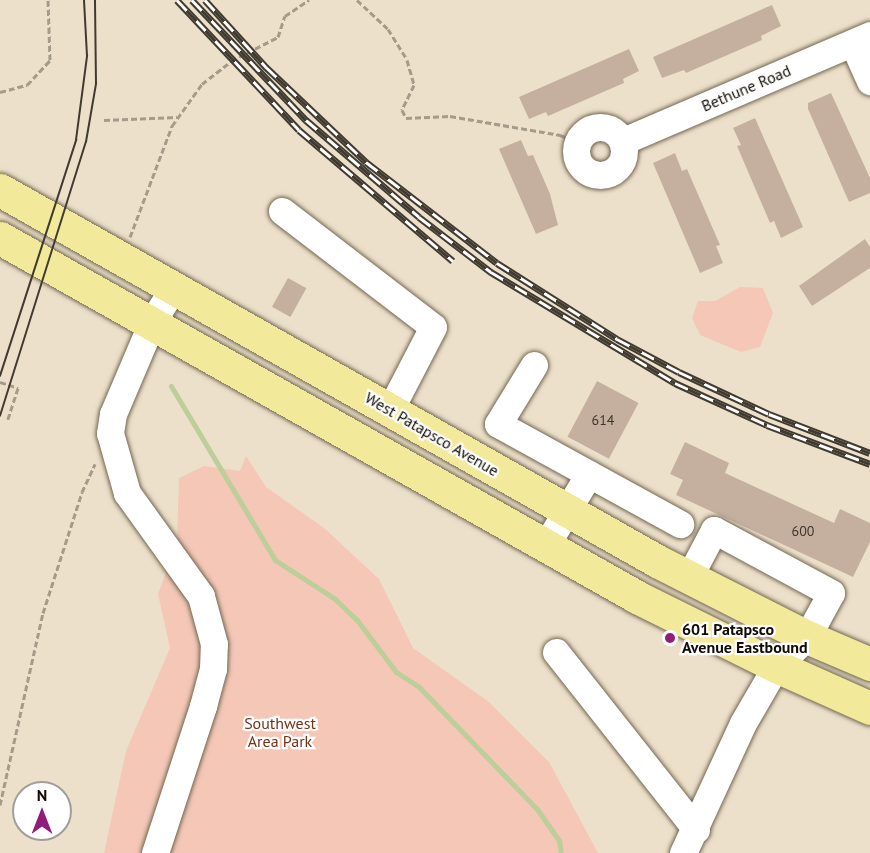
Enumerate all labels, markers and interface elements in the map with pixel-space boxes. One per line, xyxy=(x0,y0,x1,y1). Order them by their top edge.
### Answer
street label: Bethune Road xyxy=(698,61,794,115)
street label: West Patapsco Avenue xyxy=(361,388,503,480)
house number: 614 xyxy=(592,412,614,428)
house number: 600 xyxy=(792,523,814,539)
place label: 601 Patapsco Avenue Eastbound xyxy=(682,619,808,657)
marker: 601 Patapsco Avenue Eastbound xyxy=(663,631,677,645)
park label: Southwest Area Park xyxy=(244,713,316,751)
north arrow xyxy=(12,781,72,841)
text: N xyxy=(37,785,47,805)

